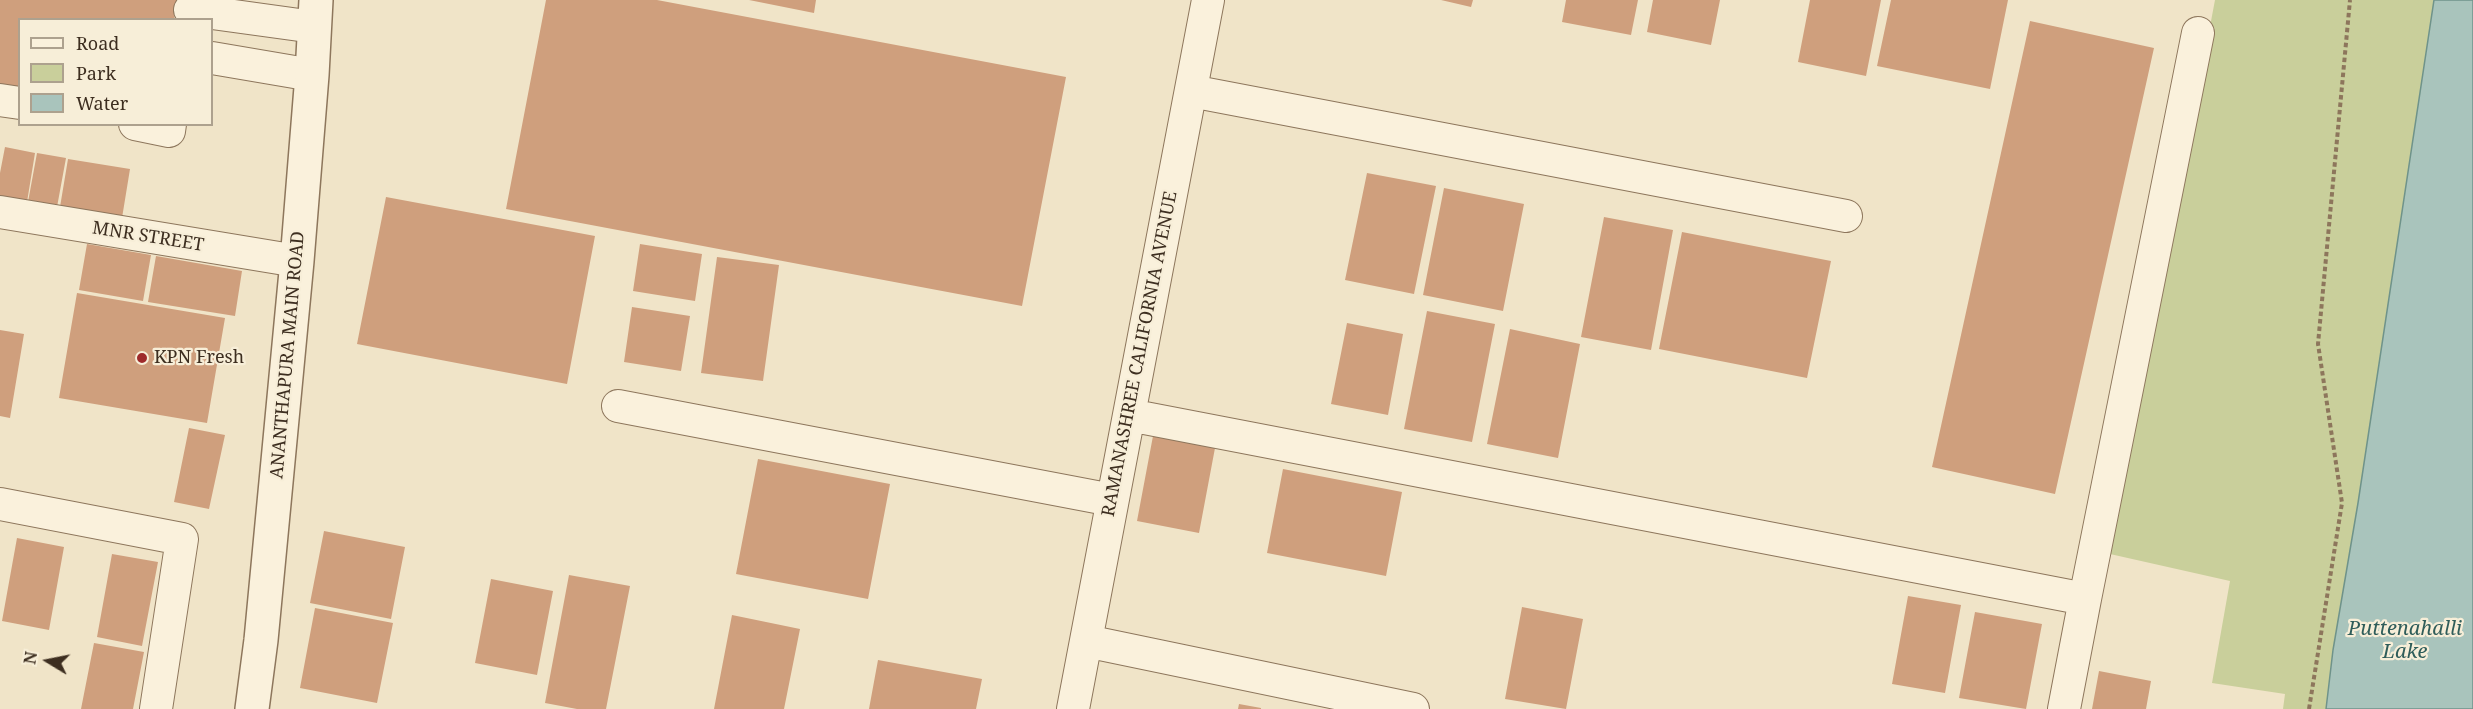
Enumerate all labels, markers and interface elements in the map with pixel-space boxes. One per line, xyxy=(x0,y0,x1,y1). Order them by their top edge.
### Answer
legend xyxy=(18,18,213,126)
text: Road xyxy=(76,31,119,55)
text: Park xyxy=(76,61,116,85)
text: Water xyxy=(76,91,128,115)
street label: RAMANASHREE CALIFORNIA AVENUE xyxy=(1098,189,1182,519)
street label: MNR STREET xyxy=(91,218,205,256)
street label: ANANTHAPURA MAIN ROAD xyxy=(266,230,310,480)
place label: KPN Fresh xyxy=(154,347,244,369)
marker: KPN Fresh xyxy=(135,351,149,365)
water label: Puttenahalli Lake xyxy=(2348,617,2462,664)
north arrow xyxy=(18,631,78,691)
text: N xyxy=(18,650,42,666)

